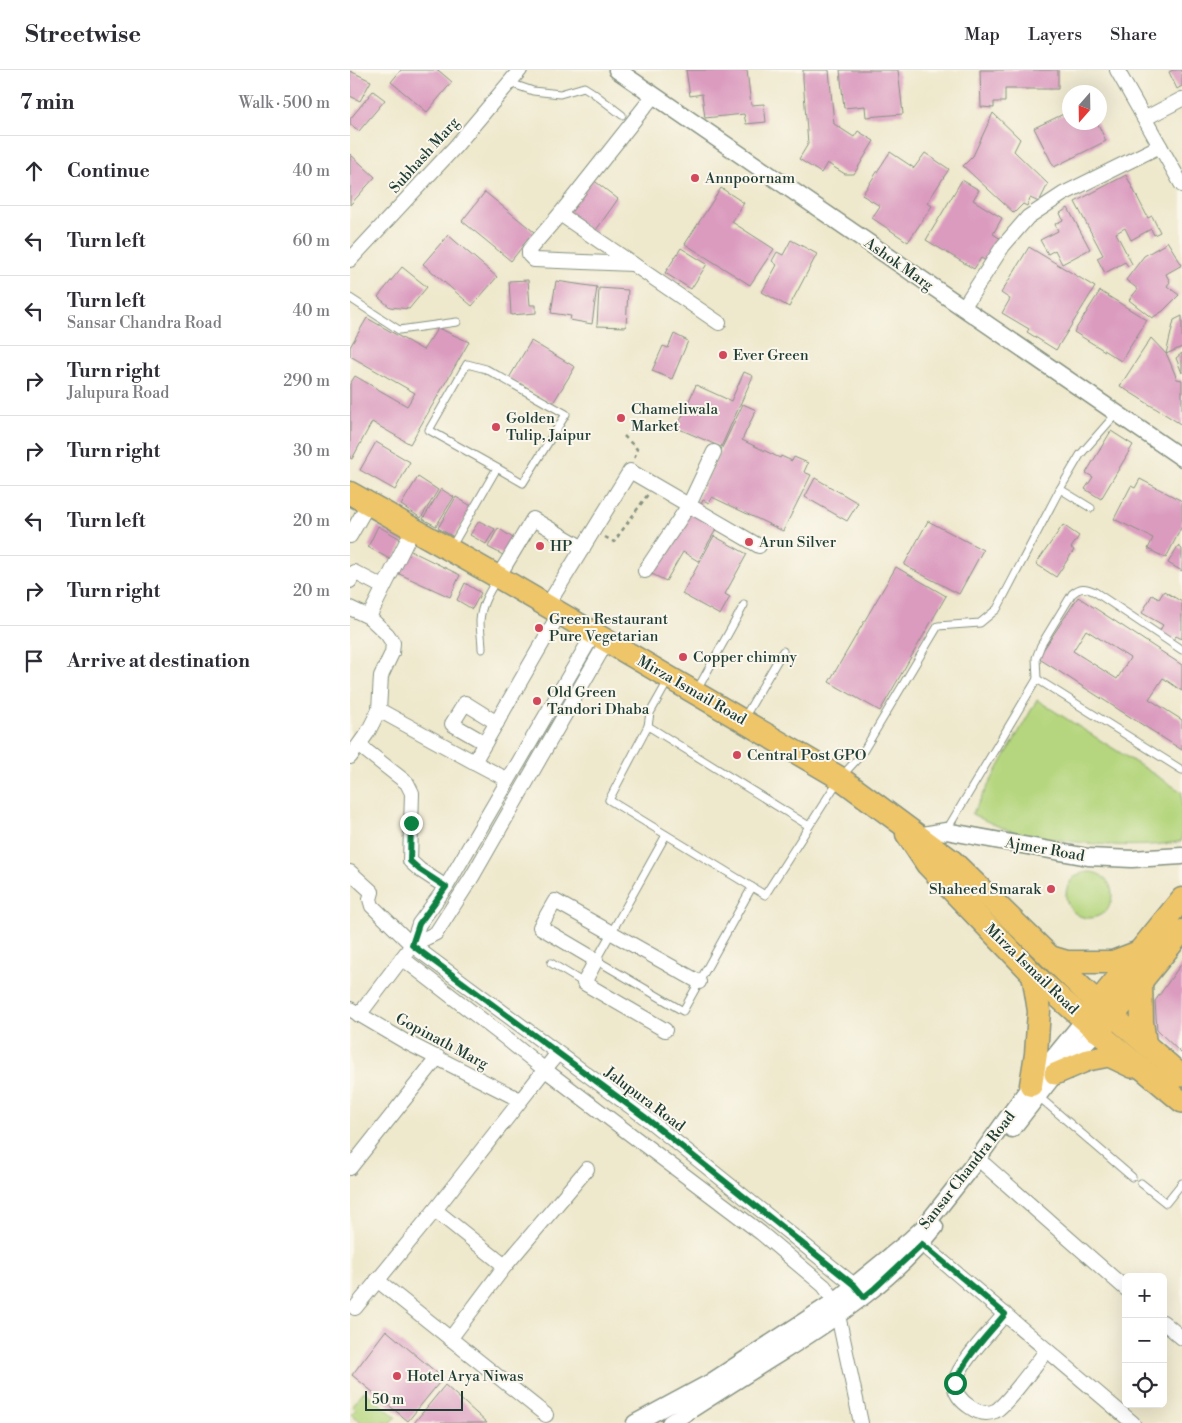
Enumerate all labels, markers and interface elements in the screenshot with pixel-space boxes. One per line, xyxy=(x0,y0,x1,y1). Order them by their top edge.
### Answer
text: Streetwise xyxy=(25,20,141,50)
text: Map xyxy=(965,23,1000,46)
text: Layers xyxy=(1028,23,1082,46)
text: Share xyxy=(1110,23,1157,46)
north arrow xyxy=(1062,85,1107,130)
text: 7 min xyxy=(20,90,74,116)
text: Walk · 500 m xyxy=(239,93,330,113)
street label: Subhash Marg xyxy=(385,113,464,197)
icon: ahead xyxy=(20,157,48,185)
text: Continue xyxy=(67,159,150,183)
text: 40 m xyxy=(293,161,330,181)
place label: Annpoornam xyxy=(704,169,795,188)
marker: Annpoornam xyxy=(689,172,701,184)
icon: left xyxy=(20,227,48,255)
text: Turn left xyxy=(67,229,146,253)
text: 60 m xyxy=(292,231,330,251)
street label: Ashok Marg xyxy=(860,233,937,295)
text: Turn left xyxy=(67,289,146,313)
icon: left xyxy=(20,297,48,325)
text: 40 m xyxy=(293,301,330,321)
text: Sansar Chandra Road xyxy=(67,313,222,333)
place label: Ever Green xyxy=(733,346,809,365)
marker: Ever Green xyxy=(717,349,729,361)
text: Turn right xyxy=(67,359,160,383)
icon: right xyxy=(20,367,48,395)
text: 290 m xyxy=(283,371,330,391)
text: Jalupura Road xyxy=(67,383,169,403)
place label: Chameliwala Market xyxy=(631,400,718,436)
place label: Golden Tulip, Jaipur xyxy=(506,409,592,445)
marker: Chameliwala Market xyxy=(615,412,627,424)
marker: Golden Tulip, Jaipur xyxy=(490,421,502,433)
icon: right xyxy=(20,437,48,465)
text: Turn right xyxy=(67,439,160,463)
text: 30 m xyxy=(293,441,330,461)
icon: left xyxy=(20,507,48,535)
text: Turn left xyxy=(67,509,146,533)
text: 20 m xyxy=(293,511,330,531)
place label: Arun Silver xyxy=(758,533,837,552)
marker: Arun Silver xyxy=(743,536,755,548)
place label: HP xyxy=(550,537,572,556)
marker: HP xyxy=(534,540,546,552)
icon: right xyxy=(20,577,48,605)
text: Turn right xyxy=(67,579,160,603)
text: 20 m xyxy=(293,581,330,601)
place label: Green Restaurant Pure Vegetarian xyxy=(549,610,669,646)
marker: Green Restaurant Pure Vegetarian xyxy=(533,622,545,634)
icon: arrive xyxy=(20,647,48,675)
place label: Copper chimny xyxy=(693,648,798,667)
text: Arrive at destination xyxy=(67,649,250,673)
street label: Mirza Ismail Road xyxy=(634,651,750,730)
marker: Copper chimny xyxy=(677,651,689,663)
place label: Old Green Tandori Dhaba xyxy=(547,683,650,719)
marker: Old Green Tandori Dhaba xyxy=(531,695,543,707)
place label: Central Post GPO xyxy=(747,746,867,765)
marker: Central Post GPO xyxy=(731,749,743,761)
route end xyxy=(400,812,423,835)
street label: Ajmer Road xyxy=(1003,833,1087,866)
place label: Shaheed Smarak xyxy=(929,880,1042,899)
marker: Shaheed Smarak xyxy=(1045,883,1057,895)
street label: Mirza Ismail Road xyxy=(981,920,1083,1019)
street label: Gopinath Marg xyxy=(392,1009,492,1074)
street label: Jalupura Road xyxy=(600,1062,689,1136)
street label: Sansar Chandra Road xyxy=(915,1107,1020,1233)
map controls xyxy=(1122,1273,1167,1408)
button: + xyxy=(1122,1273,1167,1318)
button: − xyxy=(1122,1318,1167,1363)
button: locate xyxy=(1122,1363,1167,1408)
place label: Hotel Arya Niwas xyxy=(407,1367,524,1386)
marker: Hotel Arya Niwas xyxy=(391,1370,403,1382)
route start xyxy=(944,1372,967,1395)
scale bar xyxy=(365,1388,462,1411)
text: 50 m xyxy=(372,1391,404,1409)

